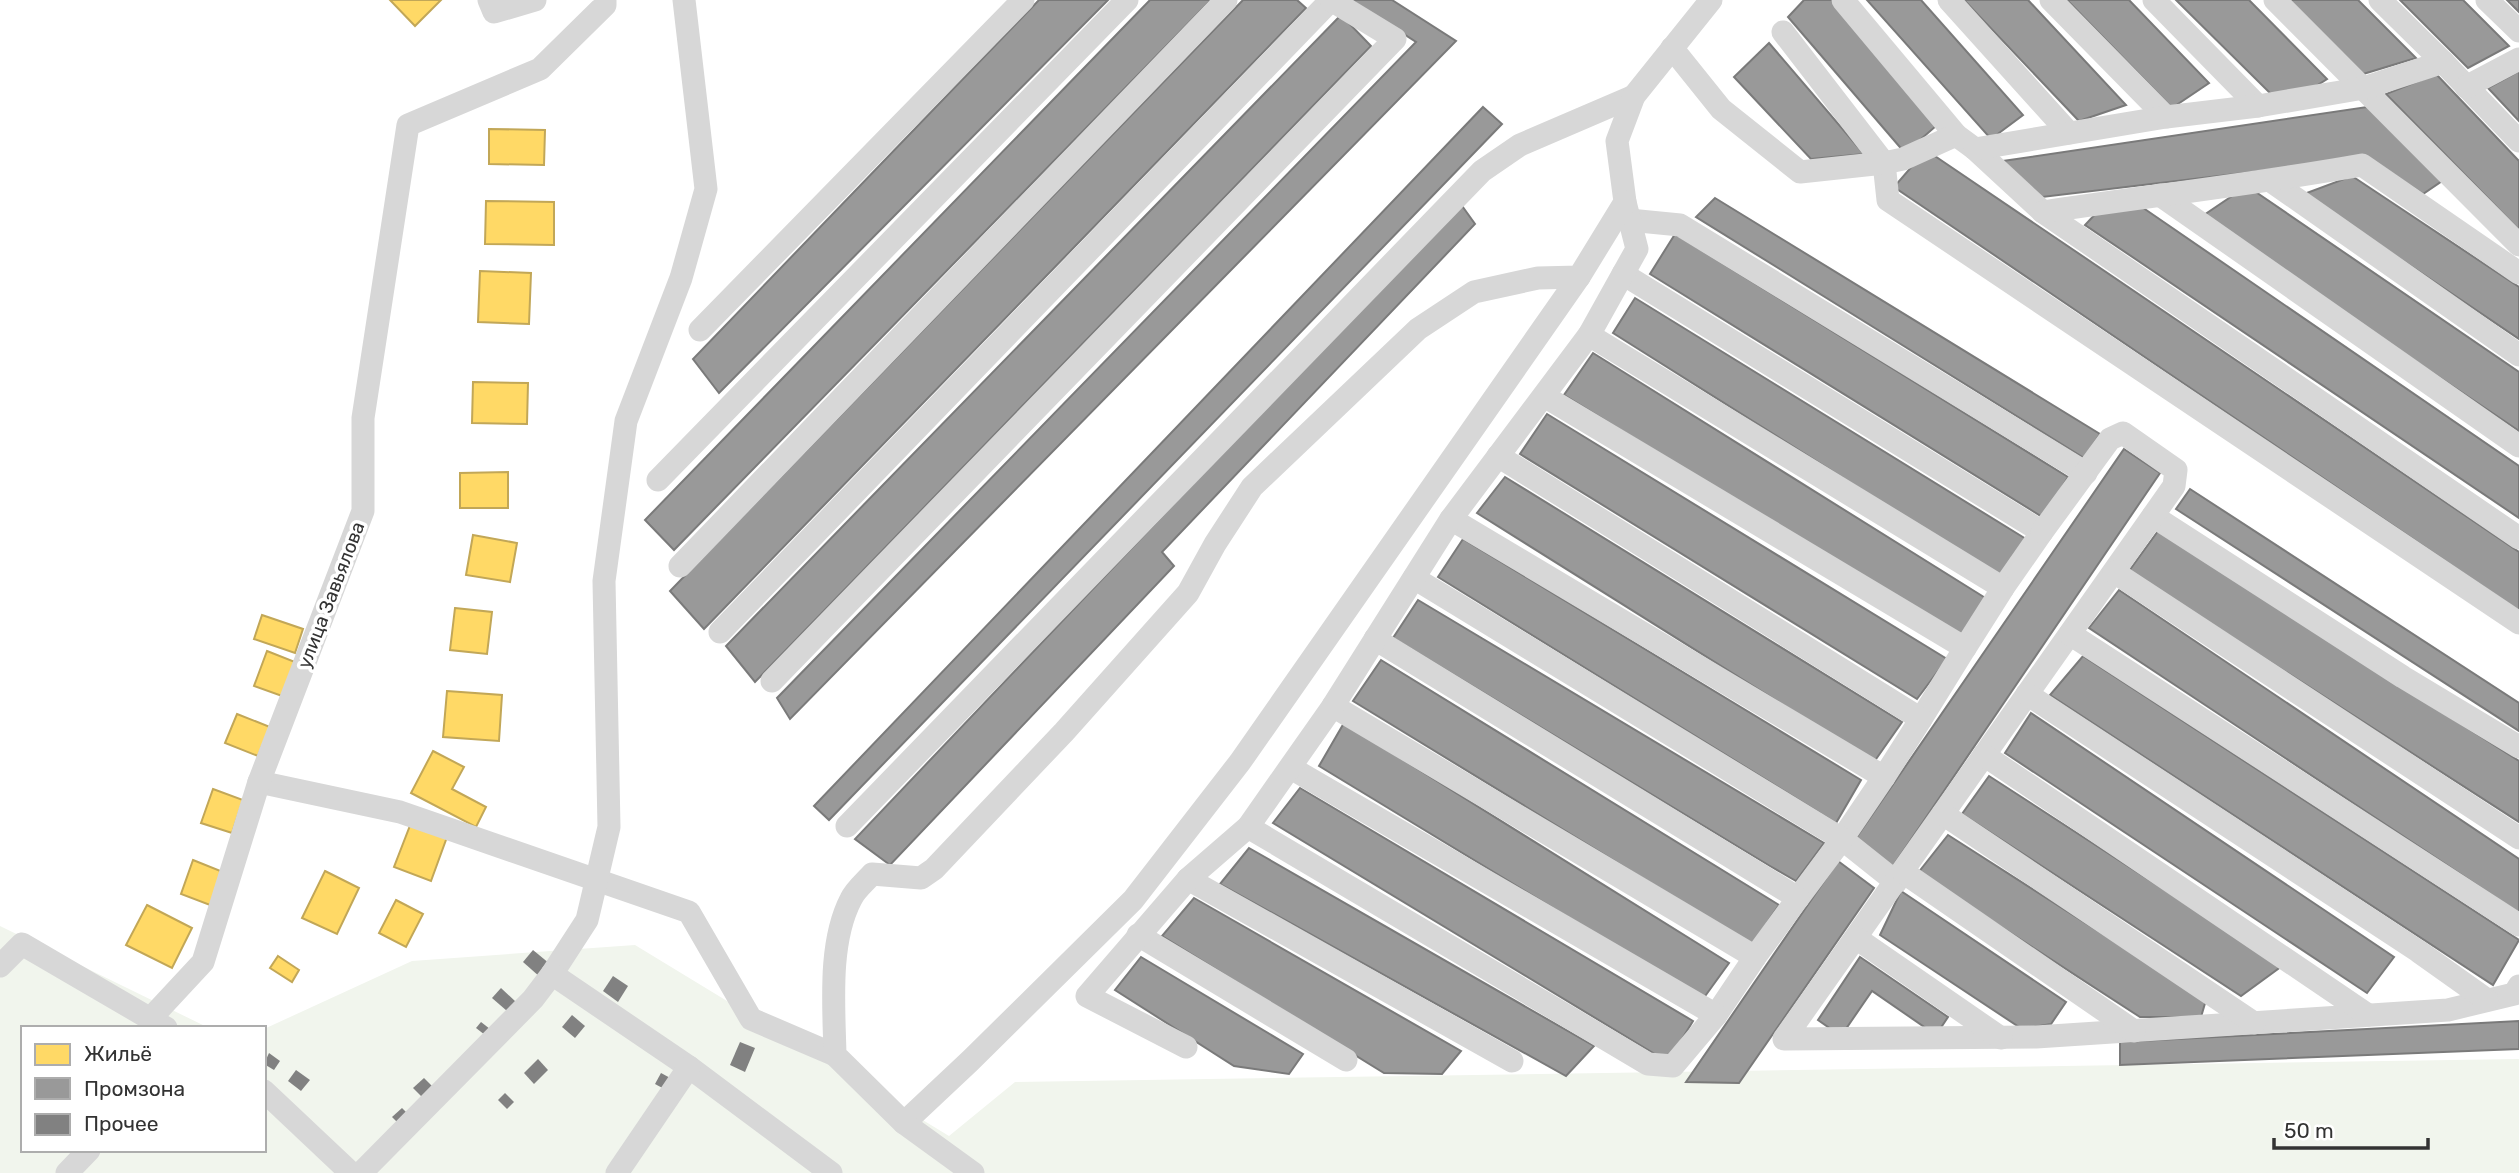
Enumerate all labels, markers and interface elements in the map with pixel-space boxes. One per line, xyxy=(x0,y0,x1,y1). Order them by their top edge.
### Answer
street label: улица Завьялова xyxy=(292,518,370,672)
legend xyxy=(21,1026,266,1152)
text: Жильё xyxy=(84,1041,152,1066)
text: Промзона xyxy=(84,1076,185,1101)
scale bar xyxy=(2274,1106,2428,1150)
text: Прочее xyxy=(84,1111,159,1136)
text: 50 m xyxy=(2284,1118,2334,1143)

